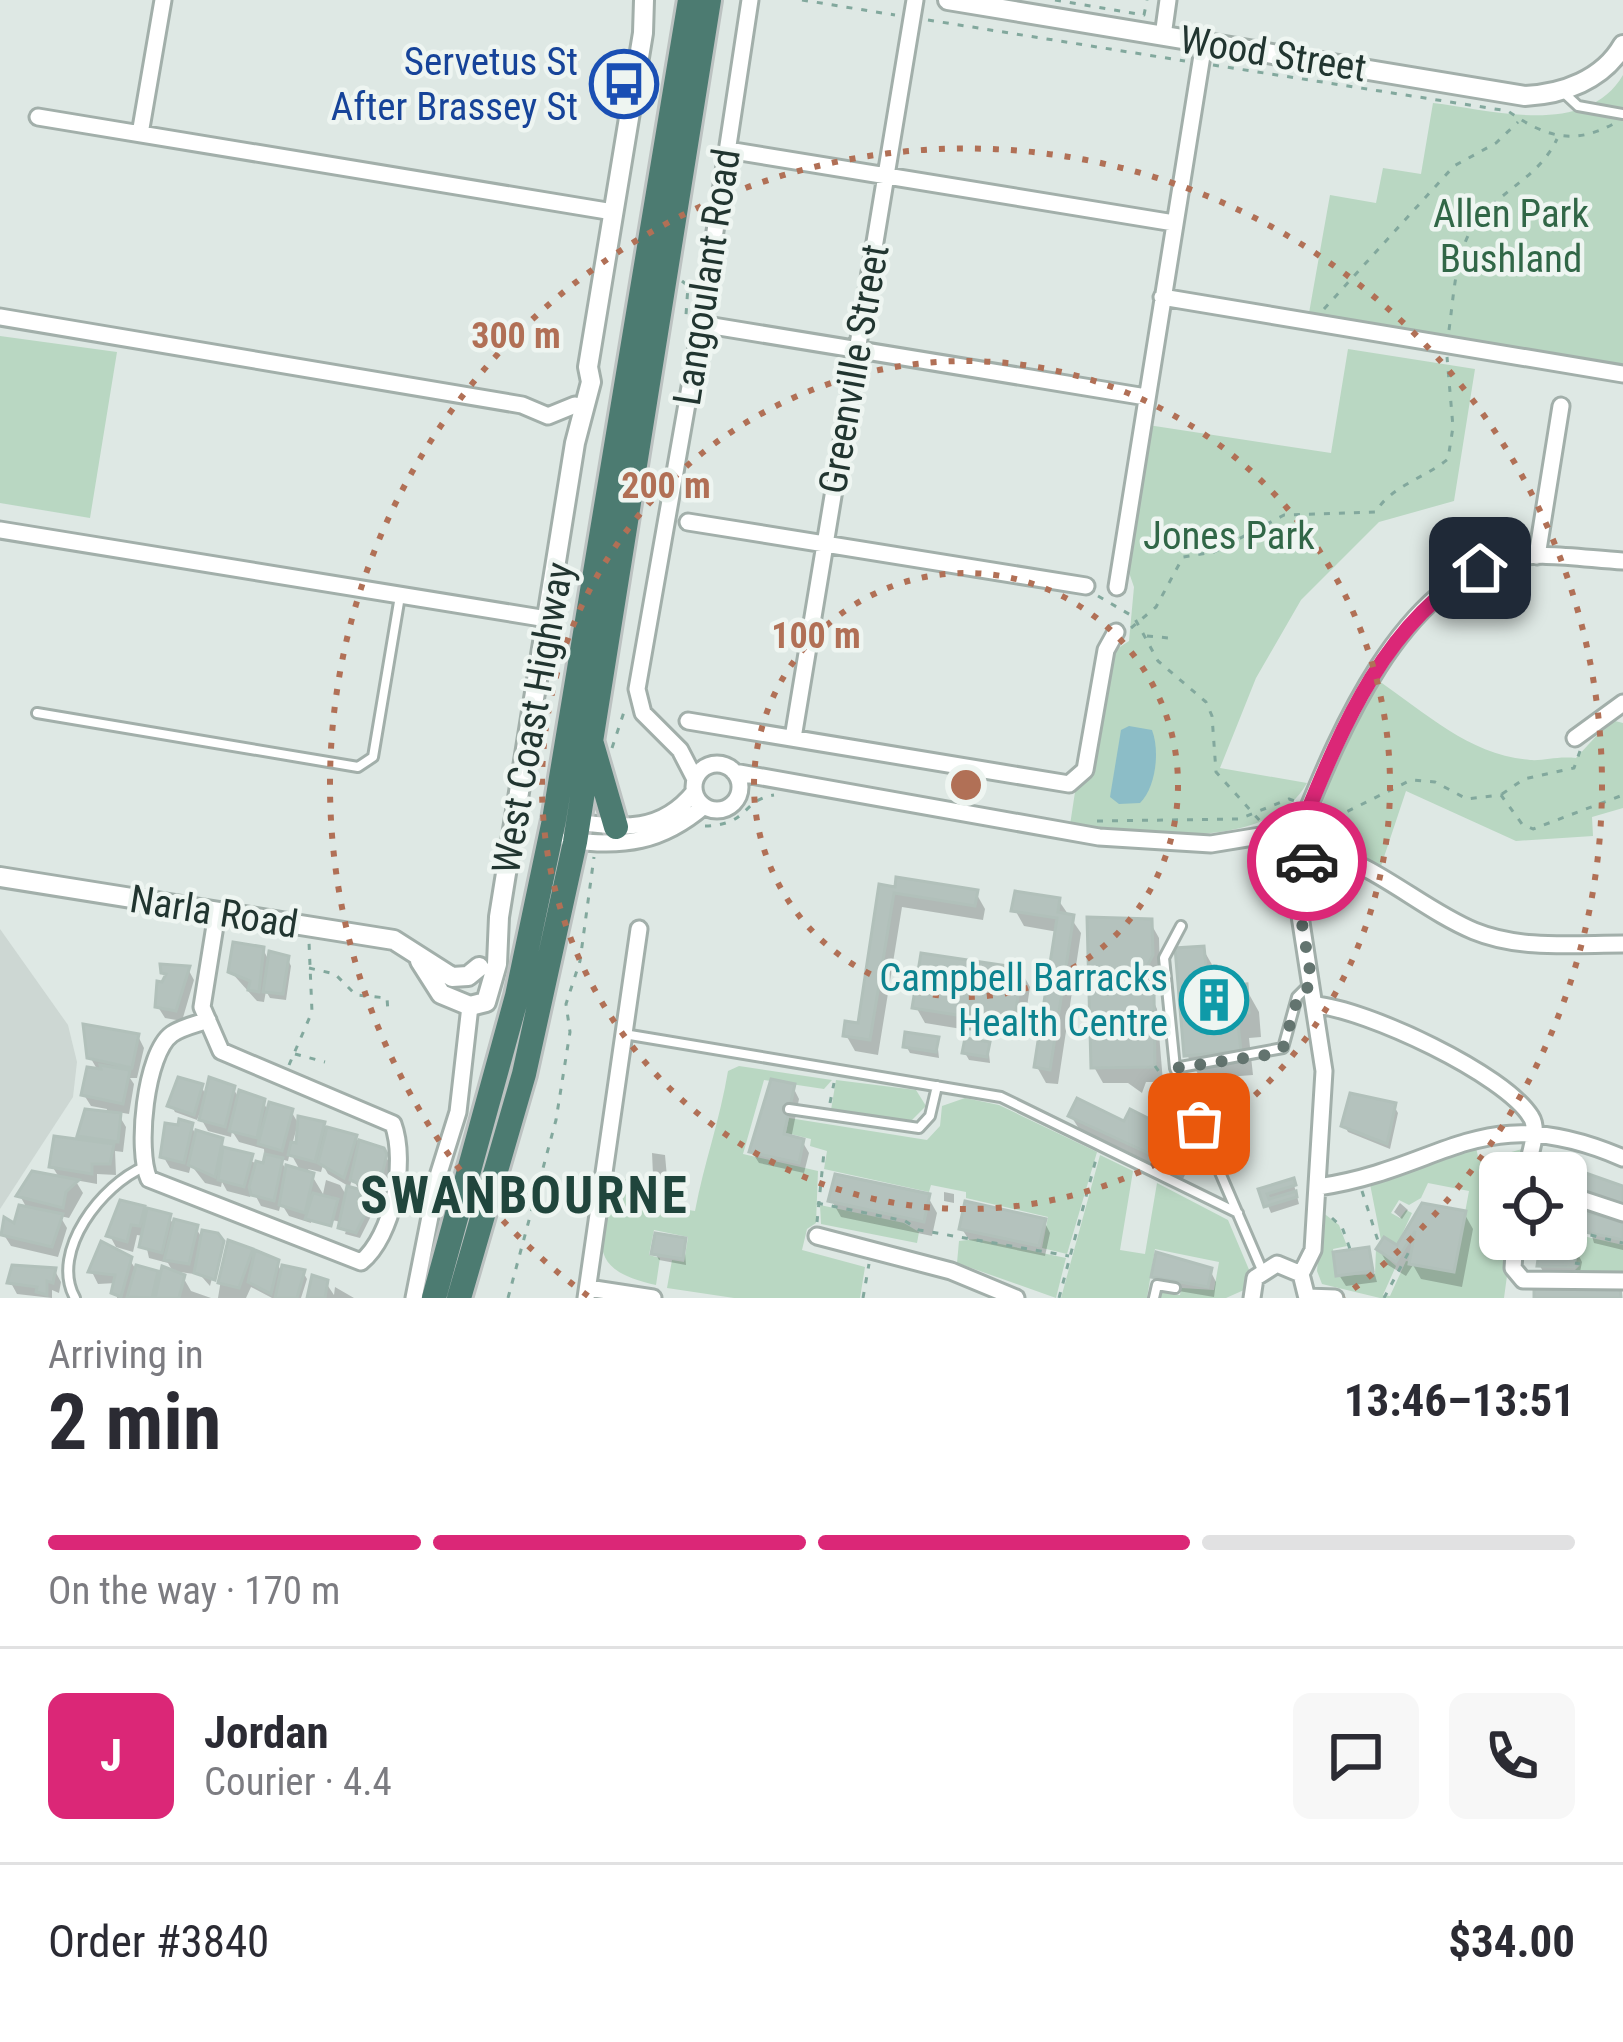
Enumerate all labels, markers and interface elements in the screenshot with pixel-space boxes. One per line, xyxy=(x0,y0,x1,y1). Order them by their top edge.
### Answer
street label: Wood Street xyxy=(1177,17,1369,91)
place label: Servetus St After Brassey St xyxy=(331,39,578,130)
bus stop icon: Servetus St After Brassey St xyxy=(589,49,659,119)
street label: Langoulant Road xyxy=(664,145,750,409)
park label: Allen Park Bushland xyxy=(1433,191,1589,282)
street label: Greenville Street xyxy=(809,241,899,497)
text: 300 m xyxy=(471,315,561,357)
text: 200 m xyxy=(621,465,711,507)
park label: Jones Park xyxy=(1143,513,1315,559)
pin xyxy=(1429,517,1531,619)
icon: home xyxy=(1447,535,1513,601)
street label: West Coast Highway xyxy=(483,559,583,877)
text: 100 m xyxy=(771,615,861,657)
centre of rings xyxy=(945,764,987,806)
courier xyxy=(1247,801,1367,921)
icon: car xyxy=(1274,828,1340,894)
street label: Narla Road xyxy=(127,876,301,948)
place label: Campbell Barracks Health Centre xyxy=(879,955,1168,1046)
building icon: Campbell Barracks Health Centre xyxy=(1179,965,1249,1035)
pin xyxy=(1148,1073,1250,1175)
icon: bag xyxy=(1166,1091,1232,1157)
map controls xyxy=(1479,1152,1587,1260)
button: locate xyxy=(1479,1152,1587,1260)
district label: SWANBOURNE xyxy=(360,1166,690,1225)
text: Arriving in xyxy=(48,1332,204,1378)
text: 13:46–13:51 xyxy=(1344,1374,1575,1427)
text: 2 min xyxy=(48,1377,221,1468)
text: On the way · 170 m xyxy=(48,1568,340,1614)
button: chat xyxy=(1293,1693,1419,1819)
button: phone xyxy=(1449,1693,1575,1819)
text: Jordan xyxy=(204,1706,329,1759)
text: J xyxy=(100,1729,122,1782)
text: Courier · 4.4 xyxy=(204,1759,392,1805)
text: Order #3840 xyxy=(48,1915,269,1968)
text: $34.00 xyxy=(1448,1915,1575,1968)

